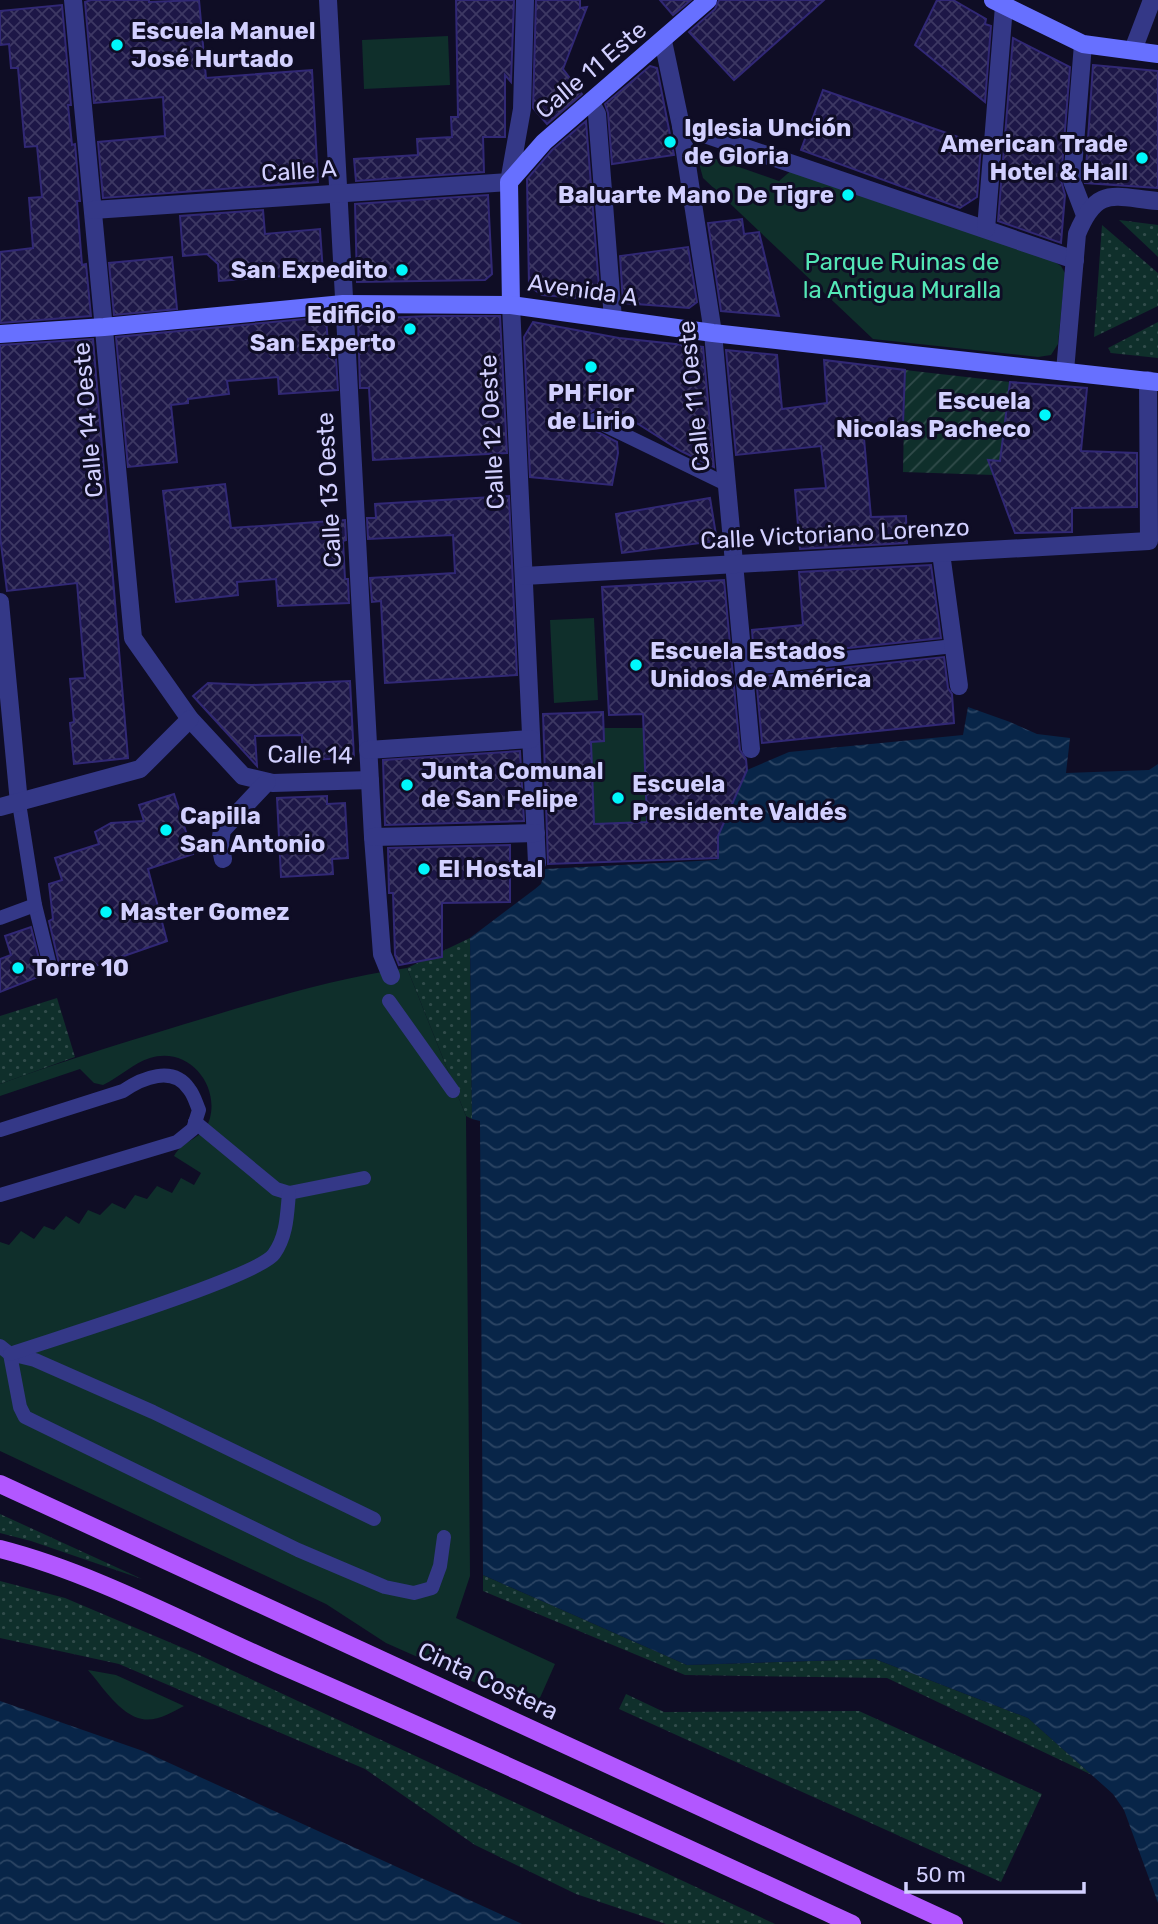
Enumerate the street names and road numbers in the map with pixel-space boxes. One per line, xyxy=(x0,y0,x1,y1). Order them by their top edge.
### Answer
street label: Calle 11 Este xyxy=(530,15,652,125)
street label: Calle A xyxy=(260,154,338,188)
street label: Avenida A xyxy=(526,268,640,312)
street label: Calle 11 Oeste xyxy=(672,319,716,473)
street label: Calle 14 Oeste xyxy=(67,341,109,499)
street label: Calle 12 Oeste xyxy=(474,354,510,510)
street label: Calle 13 Oeste xyxy=(311,412,347,568)
street label: Calle Victoriano Lorenzo xyxy=(700,513,970,555)
street label: Calle 14 xyxy=(267,740,353,770)
street label: Cinta Costera xyxy=(413,1636,563,1726)

